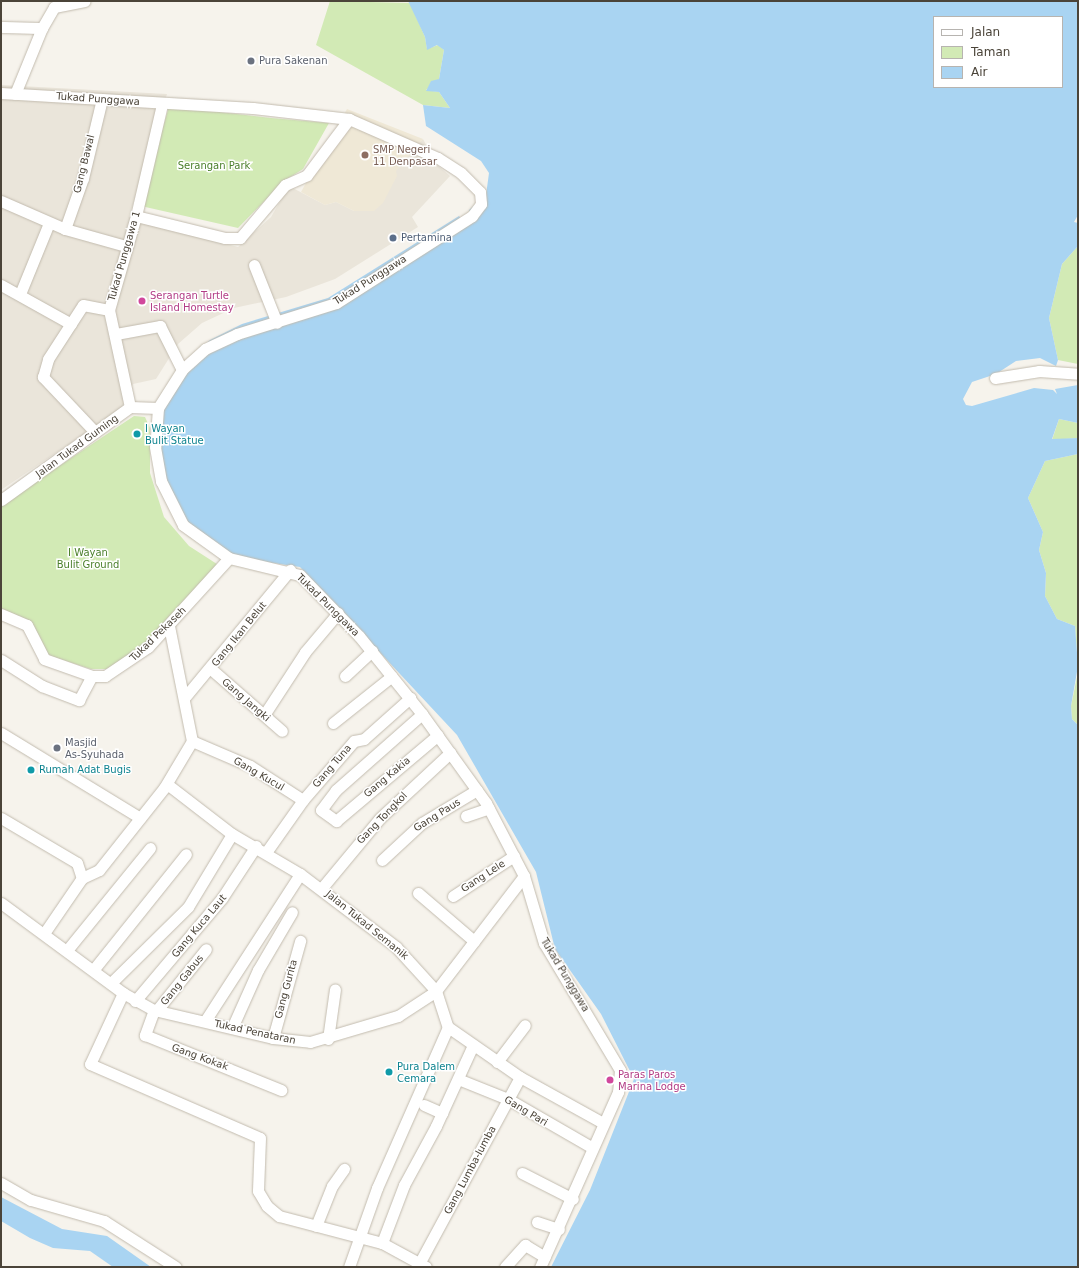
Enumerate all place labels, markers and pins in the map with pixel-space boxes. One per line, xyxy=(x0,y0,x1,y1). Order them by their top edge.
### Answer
place label: Pura Sakenan xyxy=(259,55,327,67)
marker: Pura Sakenan xyxy=(246,56,256,66)
place label: SMP Negeri 11 Denpasar xyxy=(373,143,437,166)
marker: SMP Negeri 11 Denpasar xyxy=(360,150,370,160)
place label: Pertamina xyxy=(401,232,452,244)
marker: Pertamina xyxy=(388,233,398,243)
place label: Serangan Turtle Island Homestay xyxy=(150,289,234,312)
marker: Serangan Turtle Island Homestay xyxy=(137,296,147,306)
place label: I Wayan Bulit Statue xyxy=(145,422,204,446)
marker: I Wayan Bulit Statue xyxy=(132,429,142,439)
place label: Masjid As-Syuhada xyxy=(65,736,124,760)
marker: Masjid As-Syuhada xyxy=(52,743,62,753)
place label: Rumah Adat Bugis xyxy=(39,764,131,776)
marker: Rumah Adat Bugis xyxy=(26,765,36,775)
place label: Pura Dalem Cemara xyxy=(397,1060,455,1084)
marker: Pura Dalem Cemara xyxy=(384,1067,394,1077)
place label: Paras Paros Marina Lodge xyxy=(618,1068,686,1092)
marker: Paras Paros Marina Lodge xyxy=(605,1075,615,1085)

